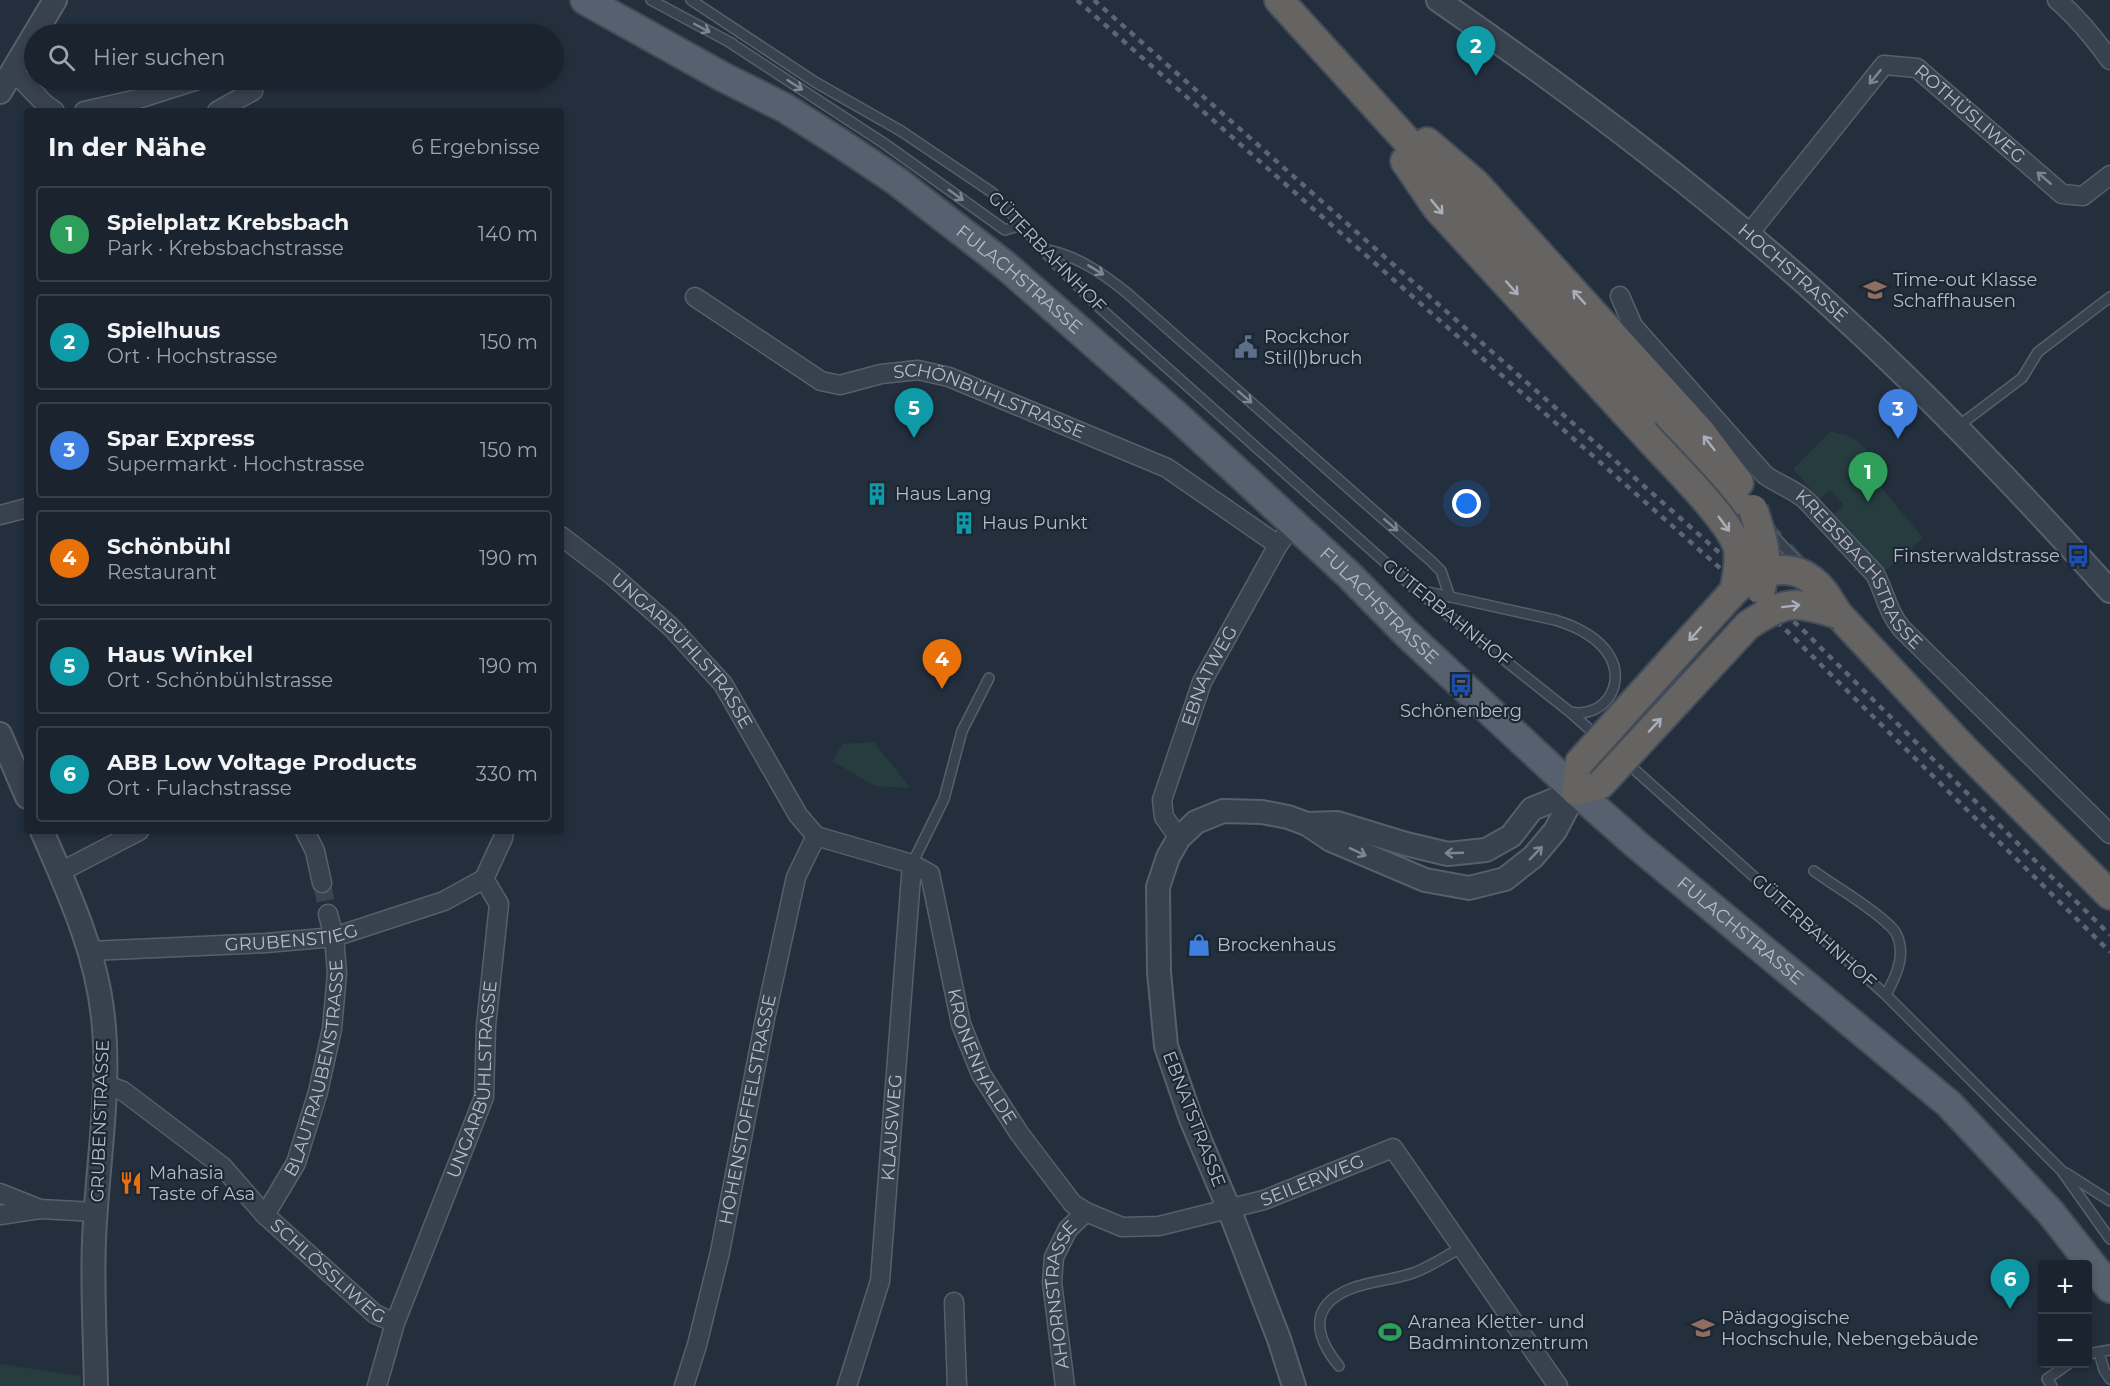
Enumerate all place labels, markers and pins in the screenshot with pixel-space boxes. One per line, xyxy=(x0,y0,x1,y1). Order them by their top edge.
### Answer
pin: 2 xyxy=(1456,26,1496,76)
place label: Time-out Klasse Schaffhausen xyxy=(1893,269,2038,312)
school or university icon: Time-out Klasse Schaffhausen xyxy=(1862,277,1888,303)
place label: Rockchor Stil(l)bruch xyxy=(1264,326,1362,369)
public building icon: Rockchor Stil(l)bruch xyxy=(1233,334,1259,360)
pin: 5 xyxy=(894,388,934,438)
pin: 3 xyxy=(1878,390,1918,439)
pin: 1 xyxy=(1848,452,1888,502)
building icon: Haus Lang xyxy=(864,481,890,507)
place label: Haus Lang xyxy=(895,483,992,505)
building icon: Haus Punkt xyxy=(951,510,977,536)
place label: Haus Punkt xyxy=(982,512,1088,534)
bus stop icon: Finsterwaldstrasse xyxy=(2065,543,2091,569)
place label: Finsterwaldstrasse xyxy=(1893,545,2060,567)
pin: 4 xyxy=(922,640,962,689)
bus stop icon: Schönenberg xyxy=(1448,672,1474,698)
place label: Schönenberg xyxy=(1400,700,1522,722)
shop icon: Brockenhaus xyxy=(1186,932,1212,958)
place label: Brockenhaus xyxy=(1217,934,1336,956)
place label: Mahasia Taste of Asa xyxy=(149,1162,255,1205)
restaurant icon: Mahasia Taste of Asa xyxy=(118,1170,144,1196)
pin: 6 xyxy=(1990,1260,2030,1309)
place label: Pädagogische Hochschule, Nebengebäude xyxy=(1721,1307,1978,1350)
place label: Aranea Kletter- und Badmintonzentrum xyxy=(1408,1311,1589,1354)
school or university icon: Pädagogische Hochschule, Nebengebäude xyxy=(1690,1315,1716,1341)
sports icon: Aranea Kletter- und Badmintonzentrum xyxy=(1377,1319,1403,1345)

